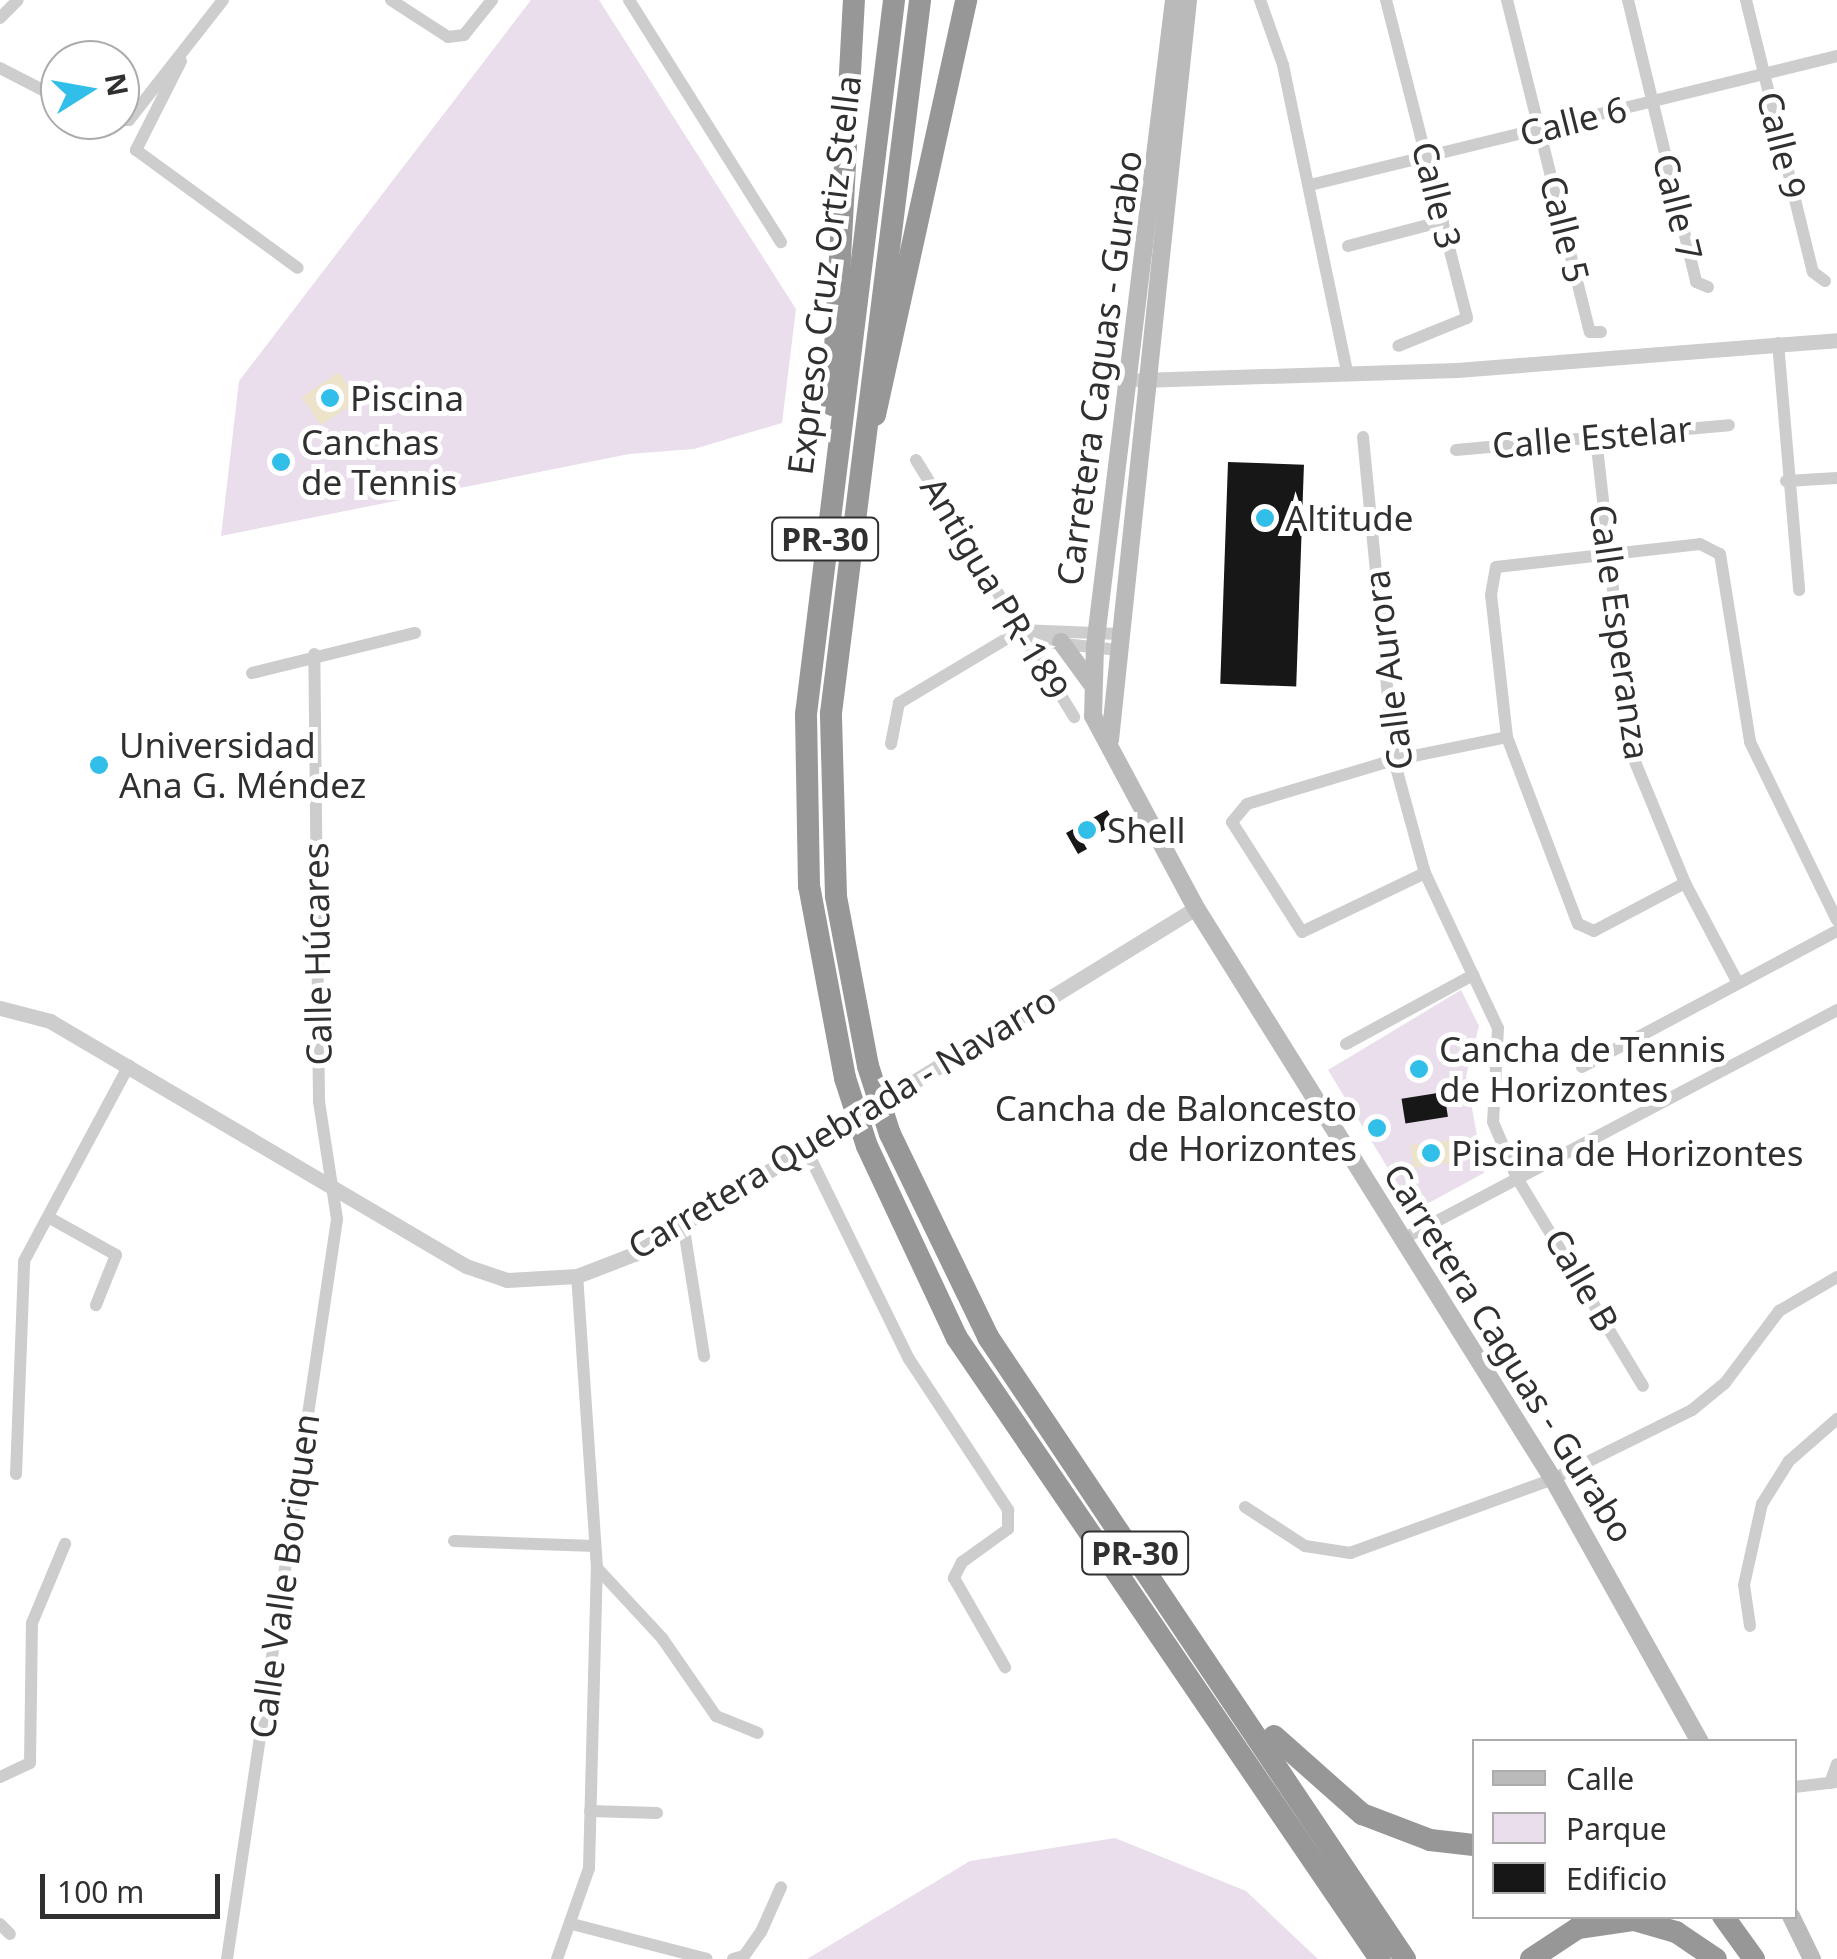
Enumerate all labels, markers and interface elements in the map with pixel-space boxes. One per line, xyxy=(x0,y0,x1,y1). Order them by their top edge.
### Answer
north arrow xyxy=(40,40,140,140)
text: N xyxy=(97,70,138,99)
street label: Expreso Cruz Ortiz Stella xyxy=(779,73,869,477)
street label: Calle 6 xyxy=(1515,87,1631,155)
street label: Calle 9 xyxy=(1748,87,1816,203)
street label: Calle 3 xyxy=(1403,137,1471,253)
street label: Carretera Caguas - Gurabo xyxy=(1048,148,1150,588)
street label: Calle 7 xyxy=(1644,149,1712,265)
street label: Calle 5 xyxy=(1531,171,1599,287)
place label: Piscina xyxy=(350,377,464,419)
marker: Piscina xyxy=(319,387,341,409)
street label: Calle Estelar xyxy=(1490,407,1694,467)
place label: Canchas de Tennis xyxy=(301,421,457,503)
marker: Canchas de Tennis xyxy=(270,451,292,473)
street label: Antigua PR-189 xyxy=(912,469,1078,707)
place label: Altitude xyxy=(1285,497,1414,539)
street label: Calle Esperanza xyxy=(1581,502,1659,762)
marker: Altitude xyxy=(1254,507,1276,529)
road number: PR-30 xyxy=(770,512,880,566)
street label: Calle Aurora xyxy=(1355,568,1421,772)
place label: Universidad Ana G. Méndez xyxy=(119,724,366,806)
marker: Universidad Ana G. Méndez xyxy=(88,754,110,776)
place label: Shell xyxy=(1107,809,1186,851)
marker: Shell xyxy=(1076,819,1098,841)
street label: Calle Húcares xyxy=(294,842,340,1066)
street label: Carretera Quebrada - Navarro xyxy=(620,978,1064,1268)
place label: Cancha de Tennis de Horizontes xyxy=(1439,1028,1726,1110)
marker: Cancha de Tennis de Horizontes xyxy=(1408,1058,1430,1080)
place label: Cancha de Baloncesto de Horizontes xyxy=(995,1087,1357,1169)
marker: Cancha de Baloncesto de Horizontes xyxy=(1366,1117,1388,1139)
place label: Piscina de Horizontes xyxy=(1451,1132,1804,1174)
marker: Piscina de Horizontes xyxy=(1420,1142,1442,1164)
street label: Carretera Caguas - Gurabo xyxy=(1375,1156,1643,1550)
street label: Calle B xyxy=(1536,1221,1628,1339)
street label: Calle Valle Boriquen xyxy=(240,1411,328,1741)
road number: PR-30 xyxy=(1080,1526,1190,1580)
legend xyxy=(1472,1739,1797,1919)
text: Calle xyxy=(1566,1758,1634,1799)
text: Parque xyxy=(1566,1808,1667,1849)
scale bar xyxy=(45,1854,225,1916)
text: Edificio xyxy=(1566,1858,1667,1899)
text: 100 m xyxy=(57,1871,144,1912)

